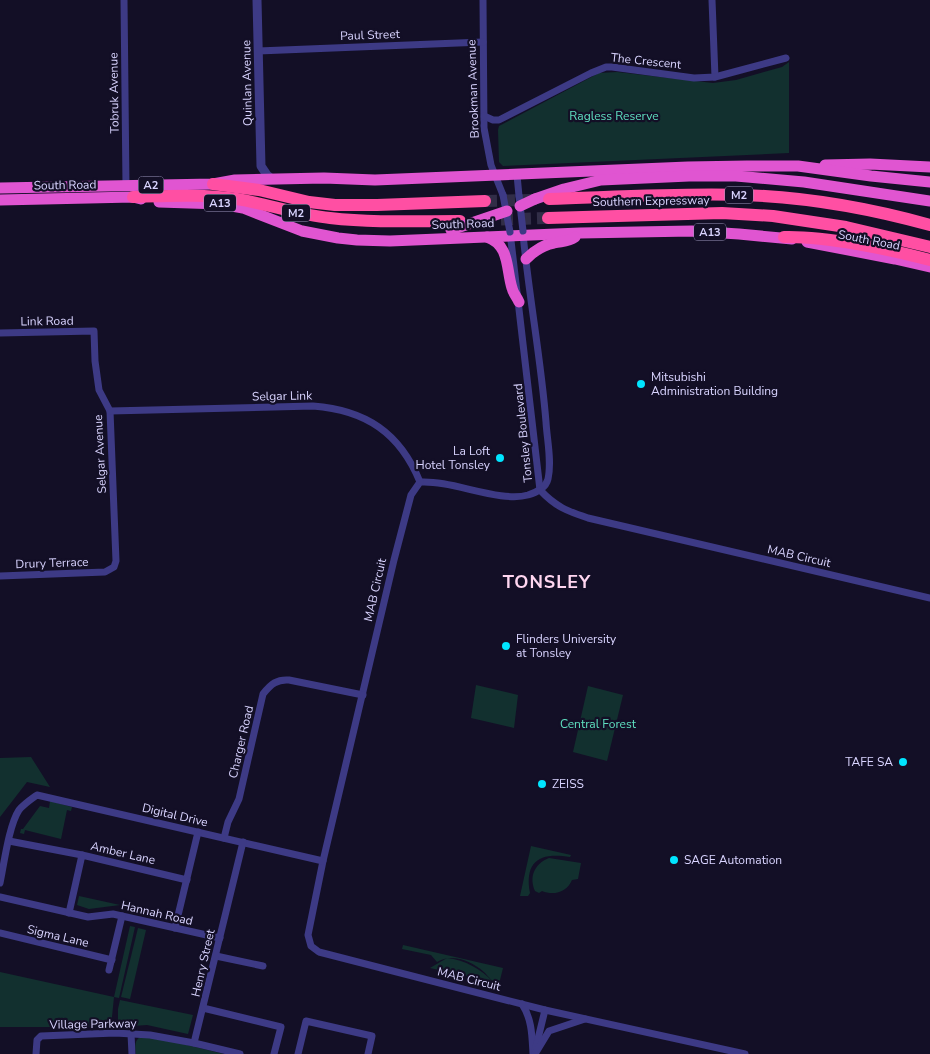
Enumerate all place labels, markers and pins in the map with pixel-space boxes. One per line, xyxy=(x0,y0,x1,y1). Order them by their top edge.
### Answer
place label: Mitsubishi Administration Building xyxy=(651,369,778,399)
marker: Mitsubishi Administration Building xyxy=(635,378,647,390)
place label: La Loft Hotel Tonsley xyxy=(416,443,491,473)
marker: La Loft Hotel Tonsley xyxy=(494,452,506,464)
place label: Flinders University at Tonsley xyxy=(516,631,617,661)
marker: Flinders University at Tonsley xyxy=(500,640,512,652)
place label: TAFE SA xyxy=(845,754,893,770)
marker: TAFE SA xyxy=(897,756,909,768)
place label: ZEISS xyxy=(552,776,584,792)
marker: ZEISS xyxy=(536,778,548,790)
place label: SAGE Automation xyxy=(684,852,782,868)
marker: SAGE Automation xyxy=(668,854,680,866)

